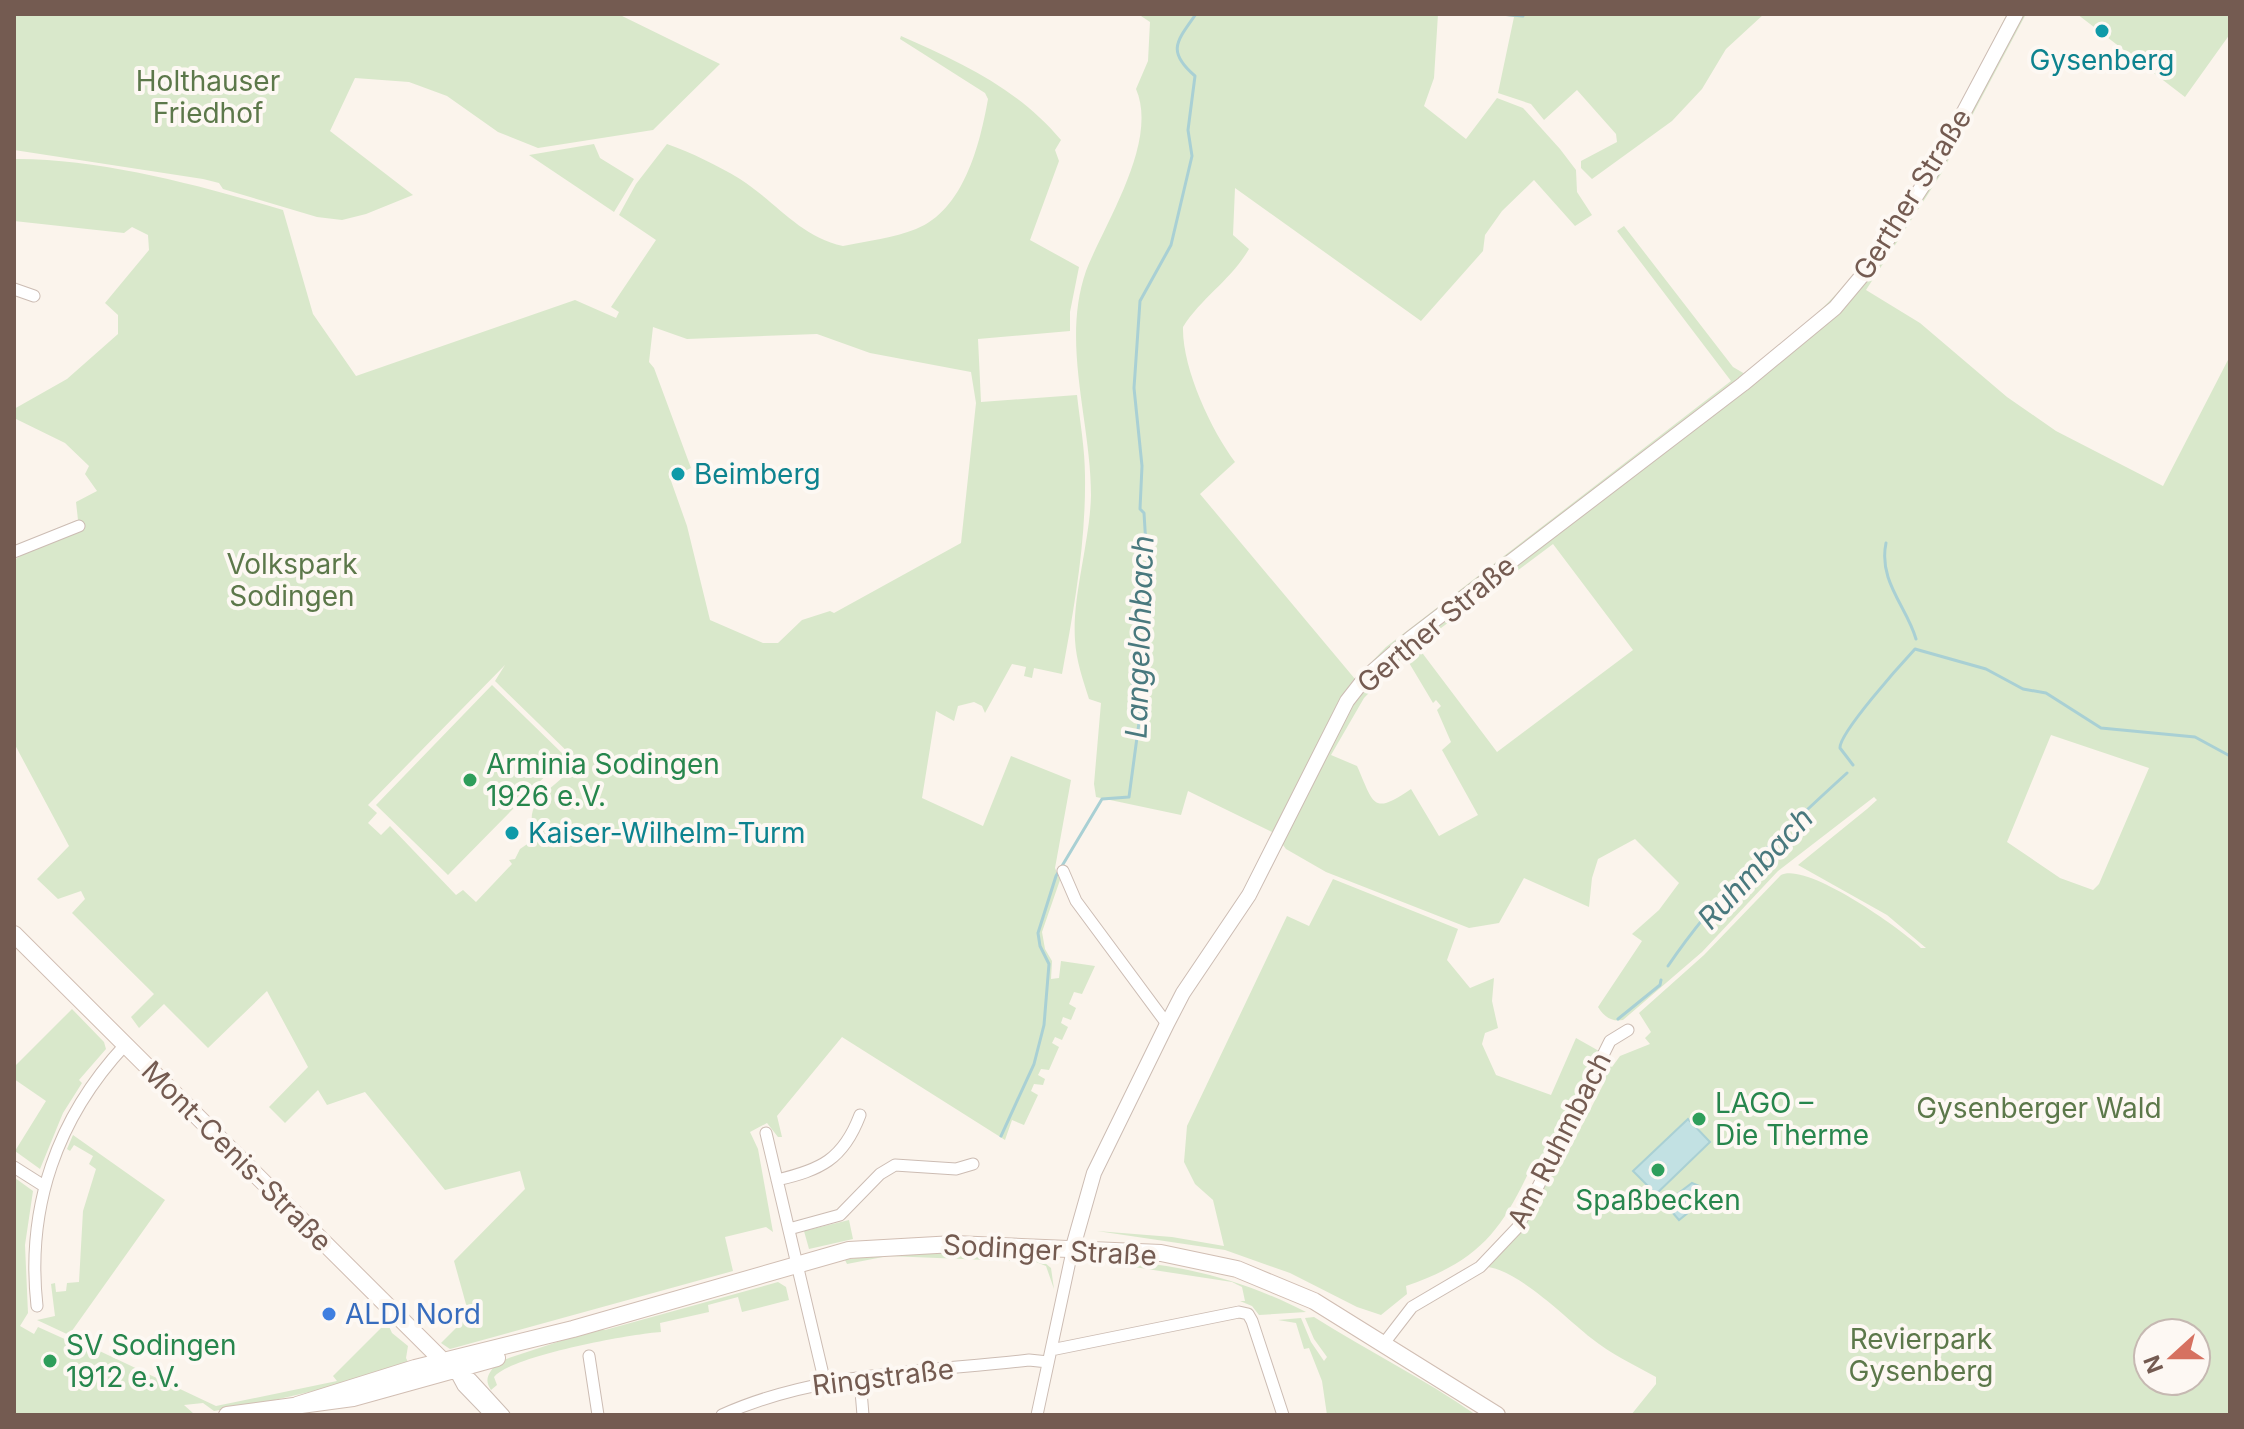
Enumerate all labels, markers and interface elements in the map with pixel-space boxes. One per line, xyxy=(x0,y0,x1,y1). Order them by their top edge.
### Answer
marker: Gysenberg xyxy=(2093,22,2111,40)
place label: Gysenberg xyxy=(2030,43,2175,77)
park label: Holthauser Friedhof xyxy=(136,64,280,130)
street label: Gerther Straße xyxy=(1846,102,1978,286)
place label: Beimberg xyxy=(694,457,821,491)
marker: Beimberg xyxy=(669,465,687,483)
water label: Langelohbach xyxy=(1117,535,1161,739)
park label: Volkspark Sodingen xyxy=(226,547,358,613)
street label: Gerther Straße xyxy=(1350,548,1522,700)
place label: Arminia Sodingen 1926 e.V. xyxy=(486,747,720,813)
marker: Arminia Sodingen 1926 e.V. xyxy=(461,771,479,789)
water label: Ruhmbach xyxy=(1690,800,1820,936)
place label: Kaiser-Wilhelm-Turm xyxy=(528,816,806,850)
marker: Kaiser-Wilhelm-Turm xyxy=(503,824,521,842)
street label: Am Ruhmbach xyxy=(1500,1046,1618,1234)
street label: Mont-Cenis-Straße xyxy=(135,1054,339,1258)
place label: LAGO – Die Therme xyxy=(1715,1086,1869,1152)
park label: Gysenberger Wald xyxy=(1916,1091,2162,1125)
marker: LAGO – Die Therme xyxy=(1690,1110,1708,1128)
marker: Spaßbecken xyxy=(1649,1161,1667,1179)
place label: Spaßbecken xyxy=(1575,1183,1741,1217)
street label: Sodinger Straße xyxy=(942,1227,1158,1273)
place label: ALDI Nord xyxy=(345,1297,481,1331)
marker: ALDI Nord xyxy=(320,1305,338,1323)
north arrow xyxy=(2132,1317,2212,1397)
park label: Revierpark Gysenberg xyxy=(1849,1322,1994,1388)
place label: SV Sodingen 1912 e.V. xyxy=(66,1328,236,1394)
street label: Ringstraße xyxy=(810,1351,956,1403)
marker: SV Sodingen 1912 e.V. xyxy=(41,1352,59,1370)
text: N xyxy=(2138,1352,2168,1377)

